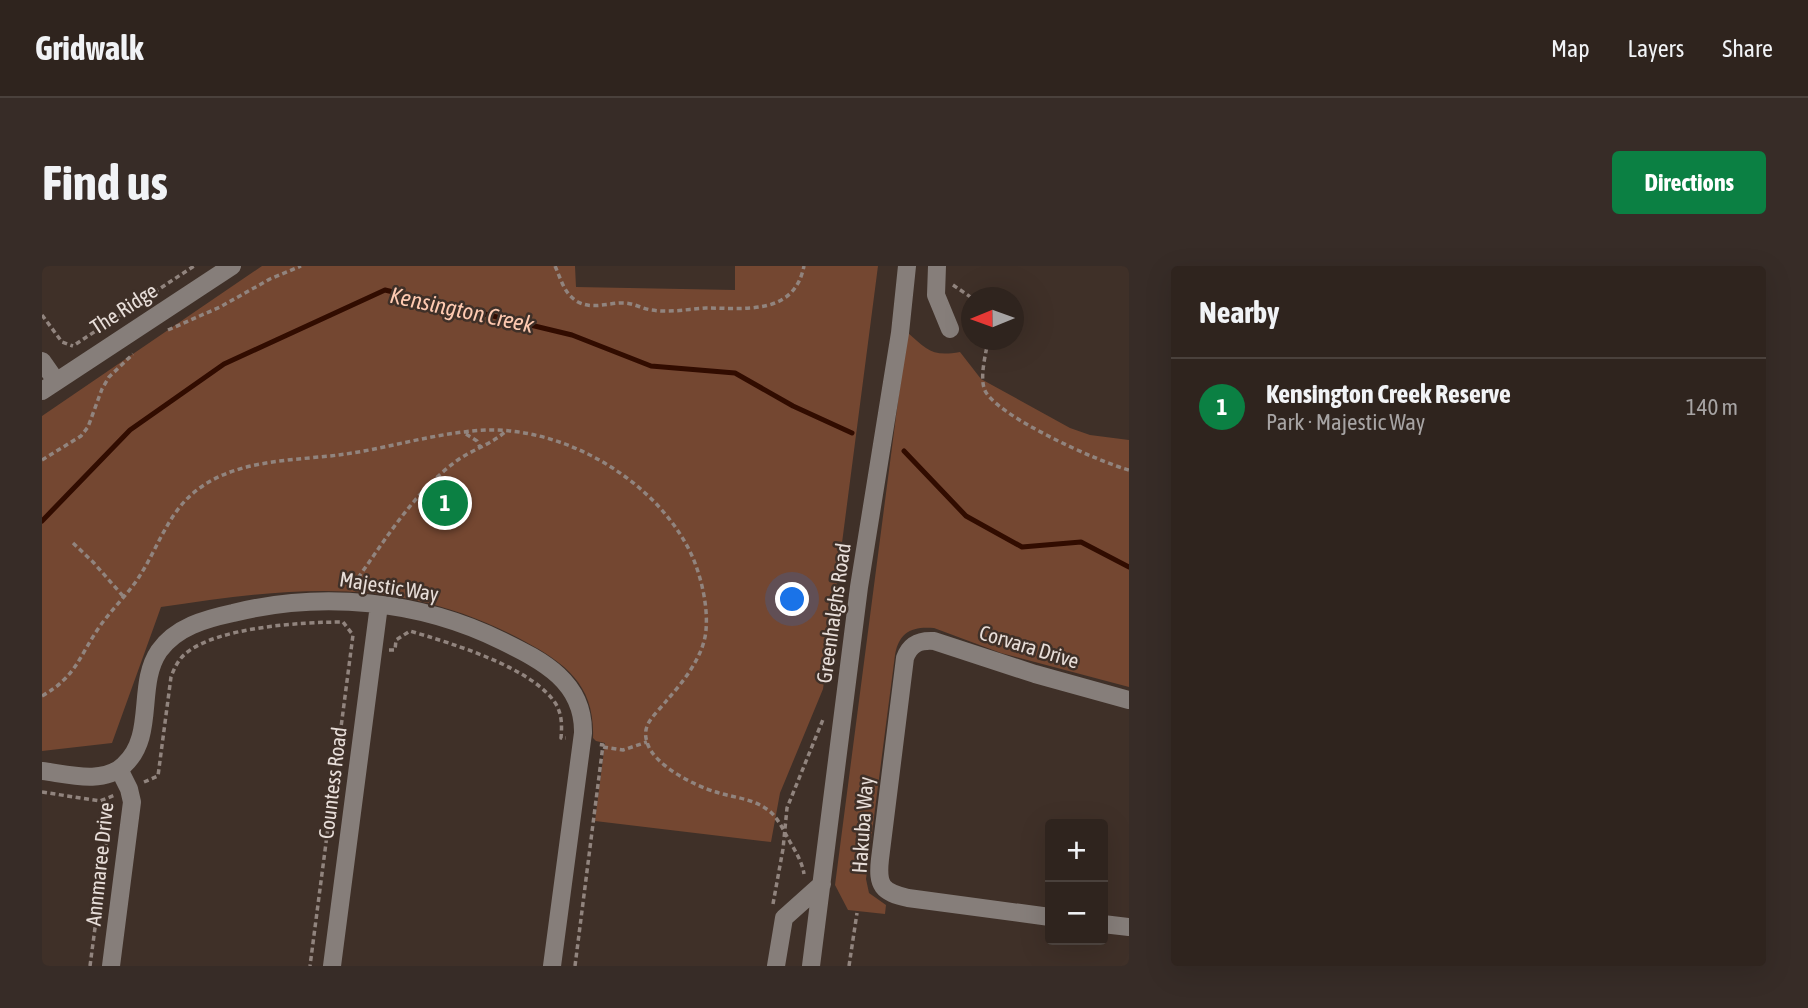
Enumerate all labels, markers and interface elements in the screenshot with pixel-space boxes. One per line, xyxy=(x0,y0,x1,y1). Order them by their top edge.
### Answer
text: Gridwalk xyxy=(35,29,143,67)
text: Map xyxy=(1551,35,1590,62)
text: Layers xyxy=(1628,35,1684,62)
text: Share xyxy=(1722,35,1773,62)
button: Directions xyxy=(1612,151,1766,214)
text: Find us xyxy=(42,154,168,210)
street label: The Ridge xyxy=(86,278,161,339)
water label: Kensington Creek xyxy=(388,282,537,338)
north arrow xyxy=(961,287,1024,350)
text: Nearby xyxy=(1199,295,1279,329)
text: Kensington Creek Reserve xyxy=(1266,379,1511,409)
text: 1 xyxy=(1217,394,1227,420)
text: 140 m xyxy=(1686,394,1738,420)
text: Park · Majestic Way xyxy=(1266,409,1425,435)
pin: 1 xyxy=(422,477,468,529)
street label: Greenhalghs Road xyxy=(811,541,855,684)
street label: Majestic Way xyxy=(338,566,441,606)
your location xyxy=(775,582,809,616)
street label: Corvara Drive xyxy=(977,620,1082,673)
street label: Countess Road xyxy=(313,725,351,840)
street label: Hakuba Way xyxy=(847,775,877,874)
street label: Annmaree Drive xyxy=(81,801,117,927)
map controls xyxy=(1045,819,1108,945)
button: + xyxy=(1045,819,1108,882)
button: − xyxy=(1045,882,1108,945)

